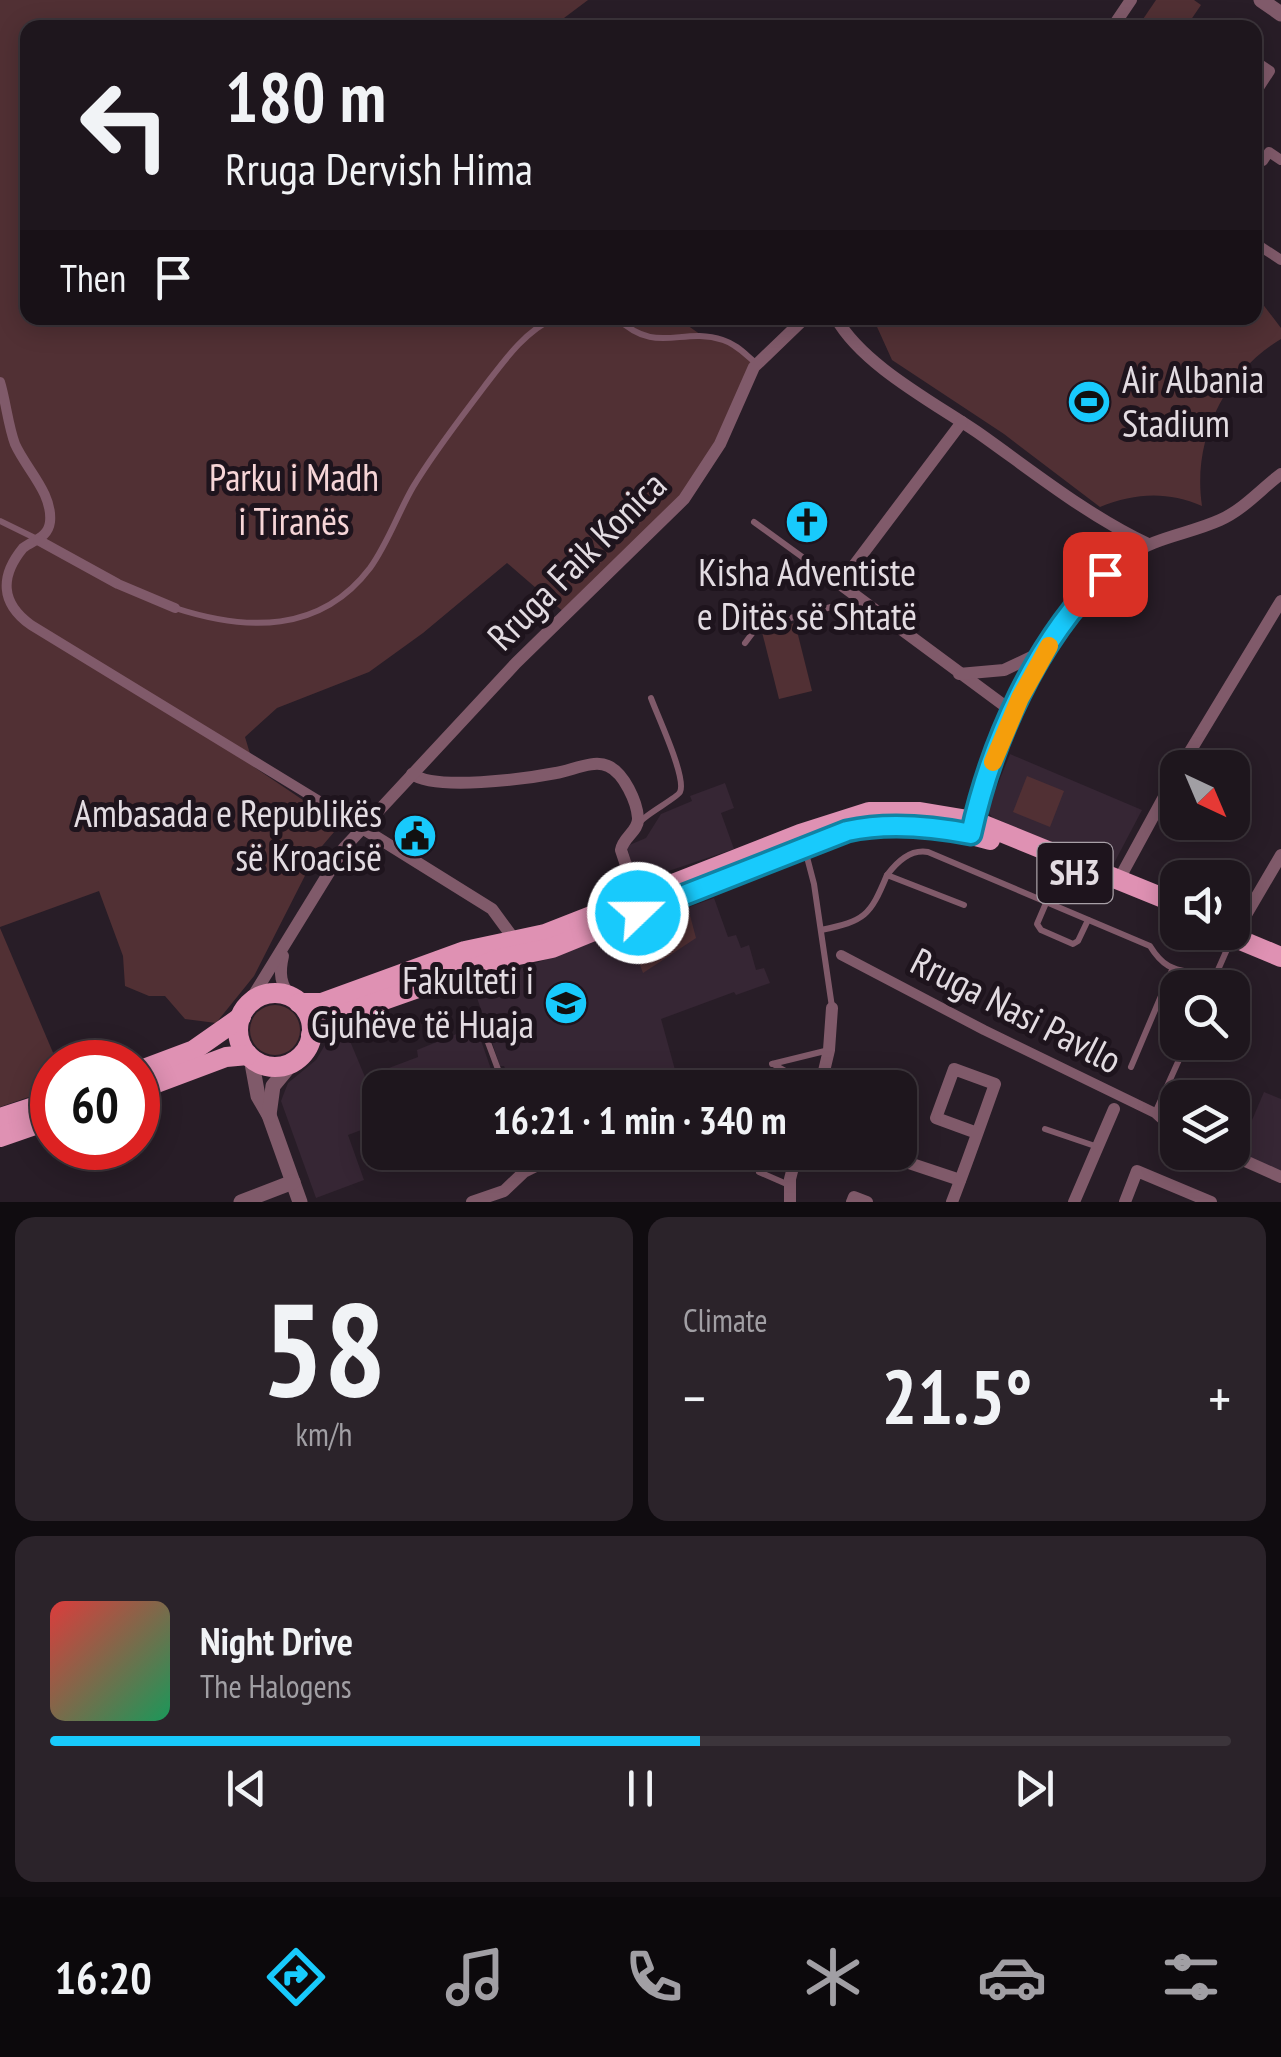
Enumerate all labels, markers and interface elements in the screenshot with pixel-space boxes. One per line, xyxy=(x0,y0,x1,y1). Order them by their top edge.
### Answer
text: 180 m xyxy=(225,51,386,141)
icon: left xyxy=(60,60,190,190)
text: Rruga Dervish Hima xyxy=(225,139,533,197)
icon: arrive xyxy=(146,250,201,305)
text: Then xyxy=(60,253,126,302)
place label: Air Albania Stadium xyxy=(1122,354,1264,447)
sports icon: Air Albania Stadium xyxy=(1066,379,1112,425)
park label: Parku i Madh i Tiranës xyxy=(209,452,379,545)
street label: Rruga Faik Konica xyxy=(476,460,676,660)
church icon: Kisha Adventiste e Ditës së Shtatë xyxy=(784,499,830,545)
pin xyxy=(1063,532,1148,617)
place label: Kisha Adventiste e Ditës së Shtatë xyxy=(697,547,917,640)
icon: arrive xyxy=(1078,547,1133,602)
north arrow xyxy=(1160,750,1250,840)
map controls xyxy=(1160,750,1250,1170)
place label: Ambasada e Republikës së Kroacisë xyxy=(74,788,382,881)
public building icon: Ambasada e Republikës së Kroacisë xyxy=(392,813,438,859)
road number: SH3 xyxy=(1038,843,1112,903)
button: sound xyxy=(1160,860,1250,950)
position arrow xyxy=(586,861,690,965)
street label: Rruga Nasi Pavllo xyxy=(903,936,1130,1084)
place label: Fakulteti i Gjuhëve të Huaja xyxy=(311,955,534,1048)
button: search xyxy=(1160,970,1250,1060)
school or university icon: Fakulteti i Gjuhëve të Huaja xyxy=(543,980,589,1026)
speed limit sign: 60 xyxy=(30,1040,160,1170)
button: layers xyxy=(1160,1080,1250,1170)
text: 16:21 · 1 min · 340 m xyxy=(493,1095,786,1144)
text: 58 xyxy=(262,1264,386,1432)
text: Climate xyxy=(683,1299,767,1341)
text: 21.5° xyxy=(882,1348,1032,1445)
text: − xyxy=(683,1362,706,1433)
text: + xyxy=(1208,1362,1231,1433)
text: km/h xyxy=(296,1413,352,1455)
text: Night Drive xyxy=(200,1616,353,1665)
text: The Halogens xyxy=(200,1665,352,1707)
icon: previous xyxy=(219,1761,274,1816)
icon: pause xyxy=(613,1761,668,1816)
icon: next xyxy=(1007,1761,1062,1816)
icon: directions xyxy=(261,1942,331,2012)
icon: music xyxy=(440,1942,510,2012)
icon: phone xyxy=(619,1942,689,2012)
icon: climate xyxy=(798,1942,868,2012)
icon: car xyxy=(977,1942,1047,2012)
icon: filters xyxy=(1156,1942,1226,2012)
text: 16:20 xyxy=(55,1948,152,2006)

